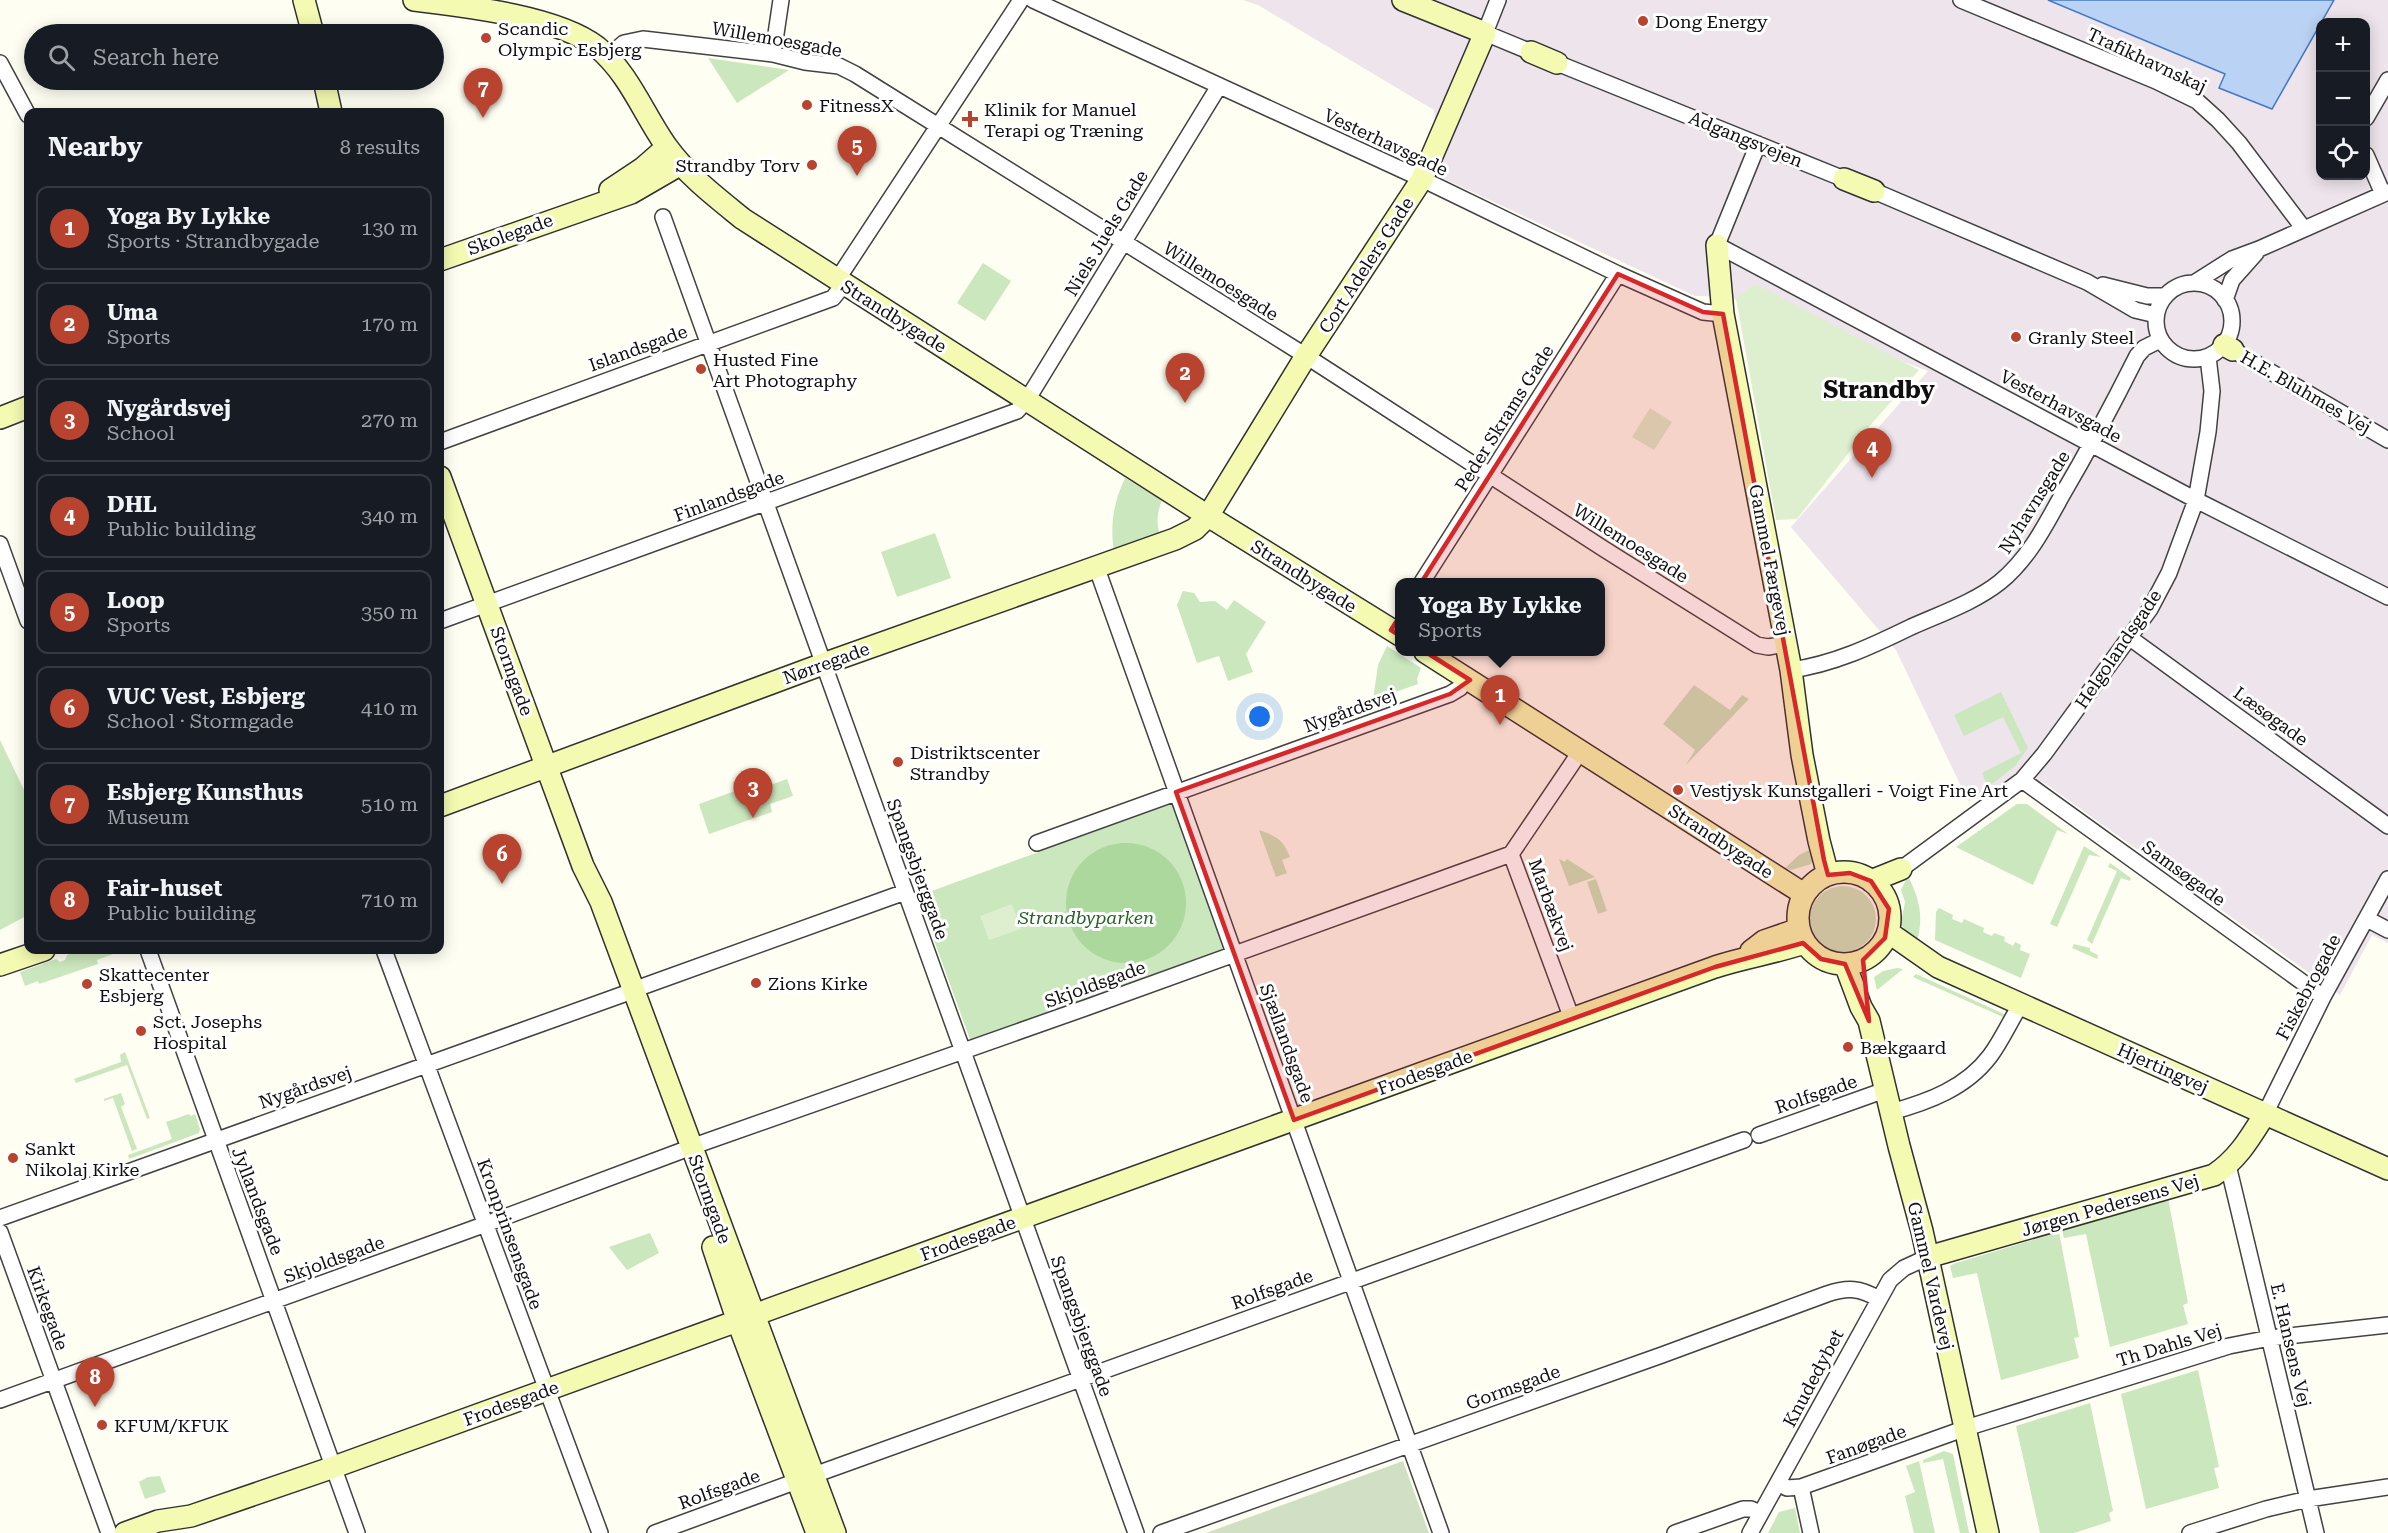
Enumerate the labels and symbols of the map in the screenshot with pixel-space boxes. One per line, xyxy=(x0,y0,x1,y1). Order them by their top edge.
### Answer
place label: Dong Energy xyxy=(1655,11,1768,32)
marker: Dong Energy xyxy=(1636,14,1650,28)
street label: Willemoesgade xyxy=(710,17,844,61)
place label: Scandic Olympic Esbjerg xyxy=(498,18,642,60)
street label: Trafikhavnskaj xyxy=(2084,23,2210,97)
marker: Scandic Olympic Esbjerg xyxy=(479,31,493,45)
pin: 7 xyxy=(464,68,502,118)
place label: FitnessX xyxy=(819,95,894,116)
marker: FitnessX xyxy=(800,98,814,112)
place label: Klinik for Manuel Terapi og Træning xyxy=(984,99,1144,141)
street label: Vesterhavsgade xyxy=(1321,104,1451,180)
street label: Adgangsvejen xyxy=(1686,107,1806,171)
marker: Klinik for Manuel Terapi og Træning xyxy=(961,110,979,128)
pin: 5 xyxy=(838,126,876,176)
place label: Strandby Torv xyxy=(675,155,801,176)
marker: Strandby Torv xyxy=(805,158,819,172)
street label: Niels Juels Gade xyxy=(1060,166,1152,300)
street label: Cort Adelers Gade xyxy=(1314,193,1418,337)
street label: Skolegade xyxy=(464,209,556,259)
street label: Willemoesgade xyxy=(1160,237,1283,325)
street label: Strandbygade xyxy=(837,275,951,357)
street label: Islandsgade xyxy=(586,320,690,376)
place label: Granly Steel xyxy=(2028,327,2134,348)
marker: Granly Steel xyxy=(2009,330,2023,344)
street label: Peder Skrams Gade xyxy=(1450,341,1558,495)
street label: H.E. Bluhmes Vej xyxy=(2237,346,2375,438)
place label: Husted Fine Art Photography xyxy=(713,349,858,391)
pin: 2 xyxy=(1166,354,1204,403)
marker: Husted Fine Art Photography xyxy=(694,362,708,376)
street label: Vesterhavsgade xyxy=(1997,365,2125,447)
district label: Strandby xyxy=(1823,376,1935,404)
pin: 4 xyxy=(1852,428,1892,478)
street label: Nyhavnsgade xyxy=(1994,447,2074,557)
street label: Finlandsgade xyxy=(671,466,787,526)
street label: Gammel Færgevej xyxy=(1745,483,1795,637)
street label: Willemoesgade xyxy=(1570,499,1693,587)
street label: Strandbygade xyxy=(1247,535,1361,617)
street label: Helgolandsgade xyxy=(2070,585,2166,712)
street label: Stormgade xyxy=(486,623,538,719)
street label: Nørregade xyxy=(780,638,872,688)
pin: 1 xyxy=(1480,676,1520,725)
street label: Læsøgade xyxy=(2230,682,2312,750)
street label: Nygårdsvej xyxy=(1301,684,1399,736)
your location xyxy=(1245,702,1274,731)
place label: Distriktscenter Strandby xyxy=(910,742,1040,784)
marker: Distriktscenter Strandby xyxy=(891,755,905,769)
pin: 3 xyxy=(734,768,772,818)
place label: Vestjysk Kunstgalleri - Voigt Fine Art xyxy=(1690,780,2008,801)
marker: Vestjysk Kunstgalleri - Voigt Fine Art xyxy=(1671,783,1685,797)
street label: Spangsbjerggade xyxy=(883,796,953,942)
street label: Strandbygade xyxy=(1665,799,1777,883)
pin: 6 xyxy=(482,834,522,884)
street label: Samsøgade xyxy=(2138,836,2230,910)
street label: Marbækvej xyxy=(1525,856,1577,954)
park label: Strandbyparken xyxy=(1017,907,1154,928)
street label: Fiskebrogade xyxy=(2271,931,2345,1043)
street label: Skjoldsgade xyxy=(1042,956,1148,1012)
place label: Skattecenter Esbjerg xyxy=(99,964,209,1006)
place label: Zions Kirke xyxy=(768,973,868,994)
marker: Zions Kirke xyxy=(749,976,763,990)
marker: Skattecenter Esbjerg xyxy=(80,977,94,991)
street label: Sjællandsgade xyxy=(1256,981,1318,1105)
place label: Sct. Josephs Hospital xyxy=(153,1011,262,1053)
marker: Sct. Josephs Hospital xyxy=(134,1024,148,1038)
place label: Bækgaard xyxy=(1860,1037,1947,1058)
street label: Hjertingvej xyxy=(2114,1039,2212,1097)
marker: Bækgaard xyxy=(1841,1040,1855,1054)
street label: Frodesgade xyxy=(1375,1045,1476,1099)
street label: Nygårdsvej xyxy=(256,1061,354,1113)
street label: Rolfsgade xyxy=(1772,1070,1860,1118)
place label: Sankt Nikolaj Kirke xyxy=(25,1138,139,1180)
street label: Jyllandsgade xyxy=(228,1144,288,1258)
marker: Sankt Nikolaj Kirke xyxy=(6,1151,20,1165)
street label: Stormgade xyxy=(684,1151,736,1247)
street label: Kronprinsensgade xyxy=(473,1156,547,1312)
street label: Jørgen Pedersens Vej xyxy=(2019,1170,2201,1240)
street label: Gammel Vardevej xyxy=(1904,1200,1958,1352)
street label: Frodesgade xyxy=(918,1211,1019,1265)
street label: Skjoldsgade xyxy=(281,1231,387,1287)
street label: Spangsbjerggade xyxy=(1047,1253,1117,1399)
street label: Kirkegade xyxy=(23,1263,73,1353)
street label: Rolfsgade xyxy=(1228,1265,1316,1313)
street label: E. Hansens Vej xyxy=(2267,1281,2315,1409)
street label: Th Dahls Vej xyxy=(2114,1319,2224,1371)
street label: Knudedybet xyxy=(1778,1325,1848,1430)
pin: 8 xyxy=(76,1358,115,1407)
street label: Gormsgade xyxy=(1463,1360,1563,1414)
street label: Frodesgade xyxy=(461,1376,562,1430)
place label: KFUM/KFUK xyxy=(114,1415,229,1436)
marker: KFUM/KFUK xyxy=(95,1418,109,1432)
street label: Fanøgade xyxy=(1823,1420,1909,1468)
street label: Rolfsgade xyxy=(675,1465,763,1513)

